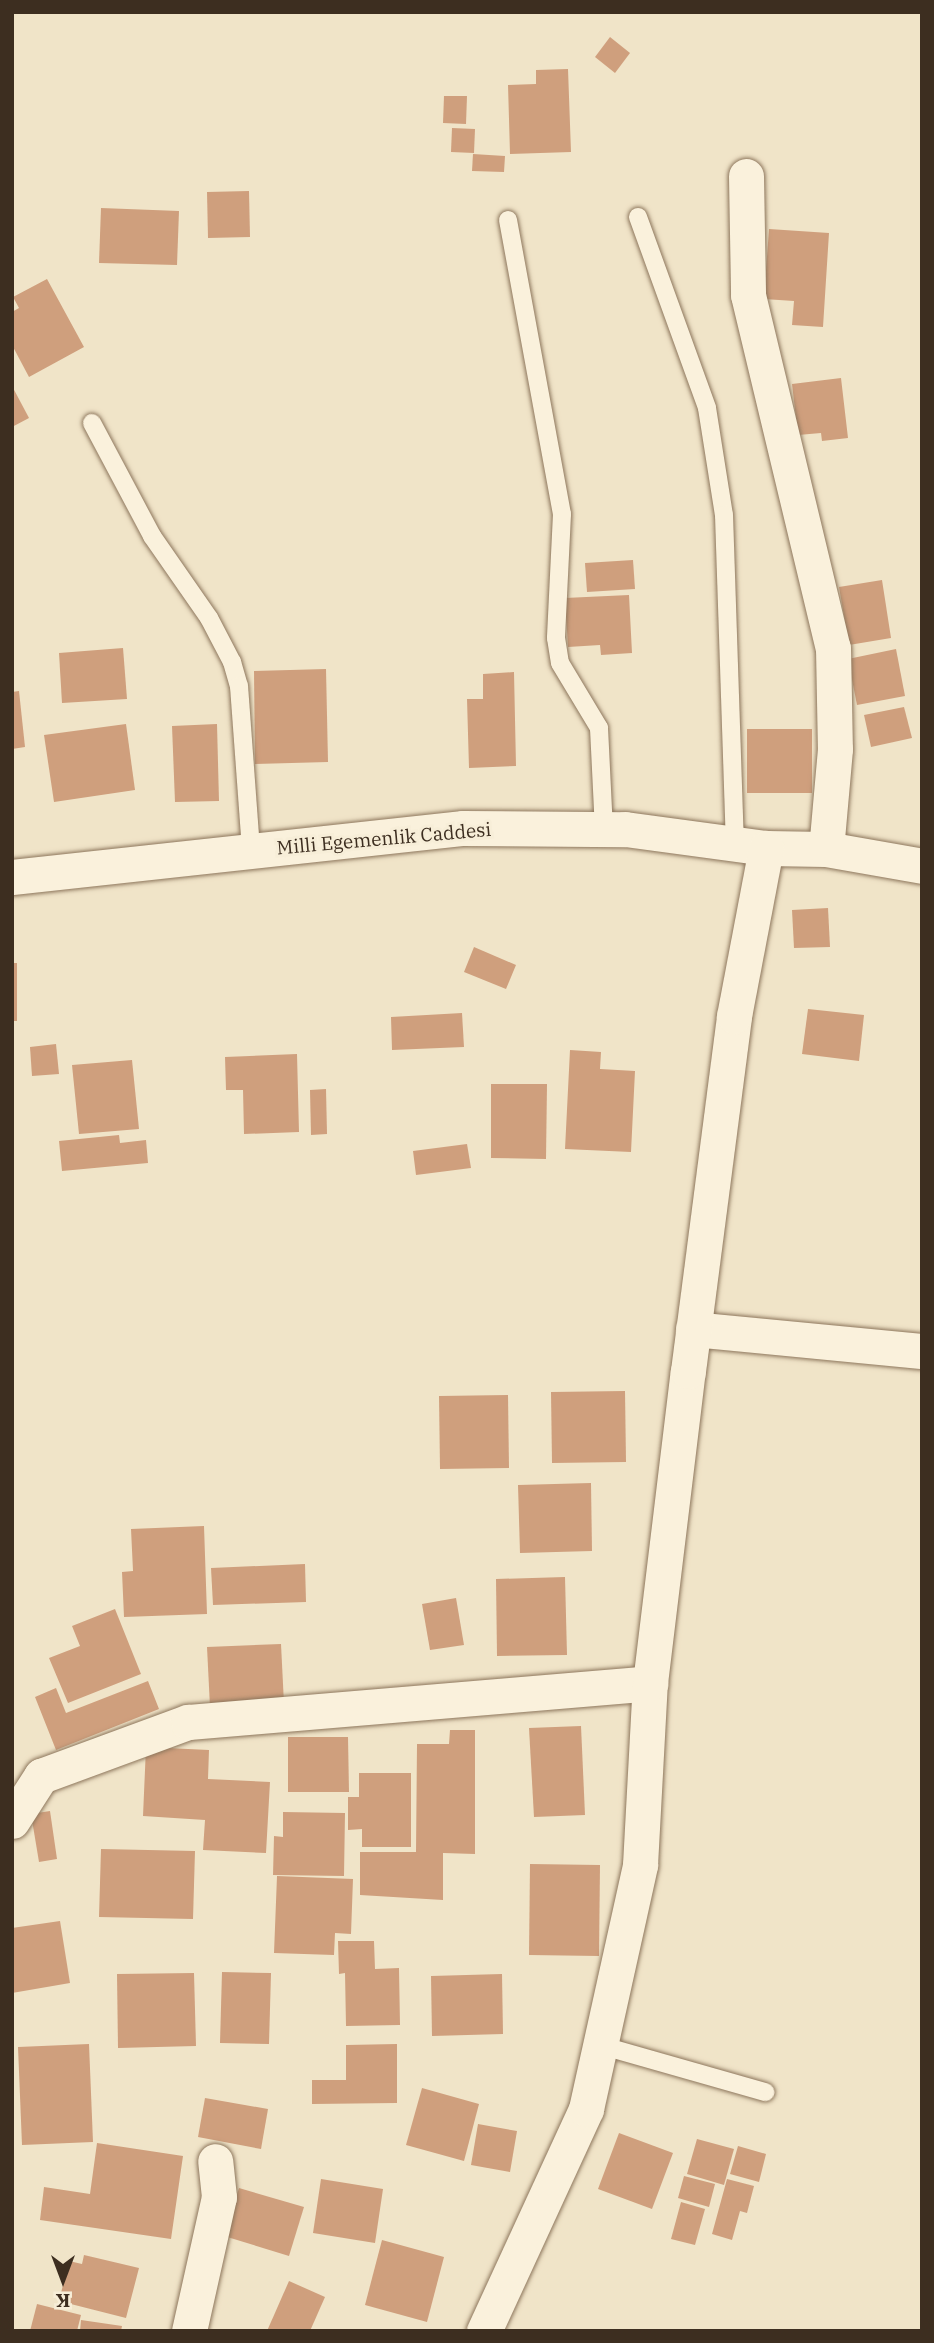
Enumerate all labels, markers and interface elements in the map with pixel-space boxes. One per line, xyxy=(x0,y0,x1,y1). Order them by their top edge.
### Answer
street label: Milli Egemenlik Caddesi xyxy=(276,818,492,860)
north arrow xyxy=(28,2245,98,2315)
text: K xyxy=(56,2289,70,2313)

